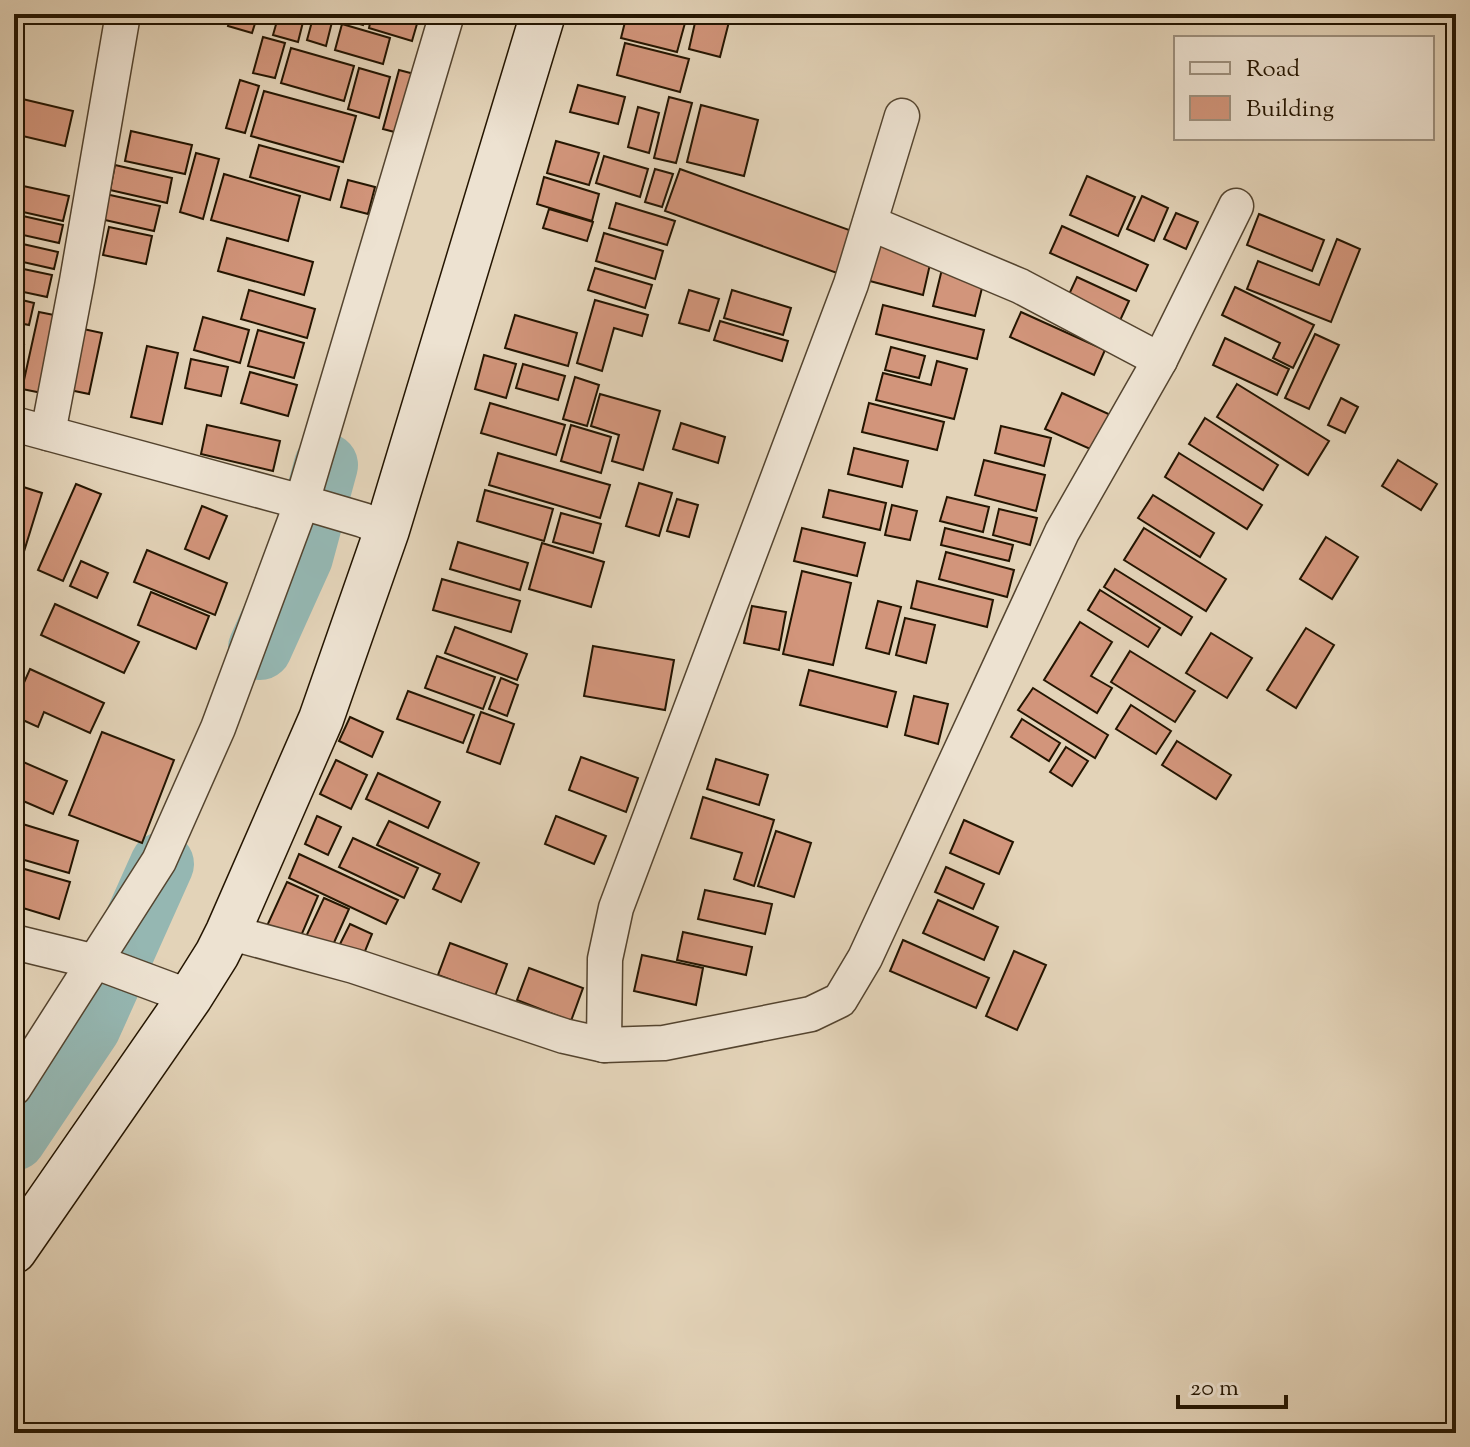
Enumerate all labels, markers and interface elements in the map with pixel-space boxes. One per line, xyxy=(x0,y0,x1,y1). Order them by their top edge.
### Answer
legend xyxy=(1174,36,1434,140)
text: Road xyxy=(1246,53,1300,87)
text: Building xyxy=(1246,93,1335,127)
scale bar xyxy=(1178,1359,1286,1409)
text: 20 m xyxy=(1190,1372,1239,1406)

